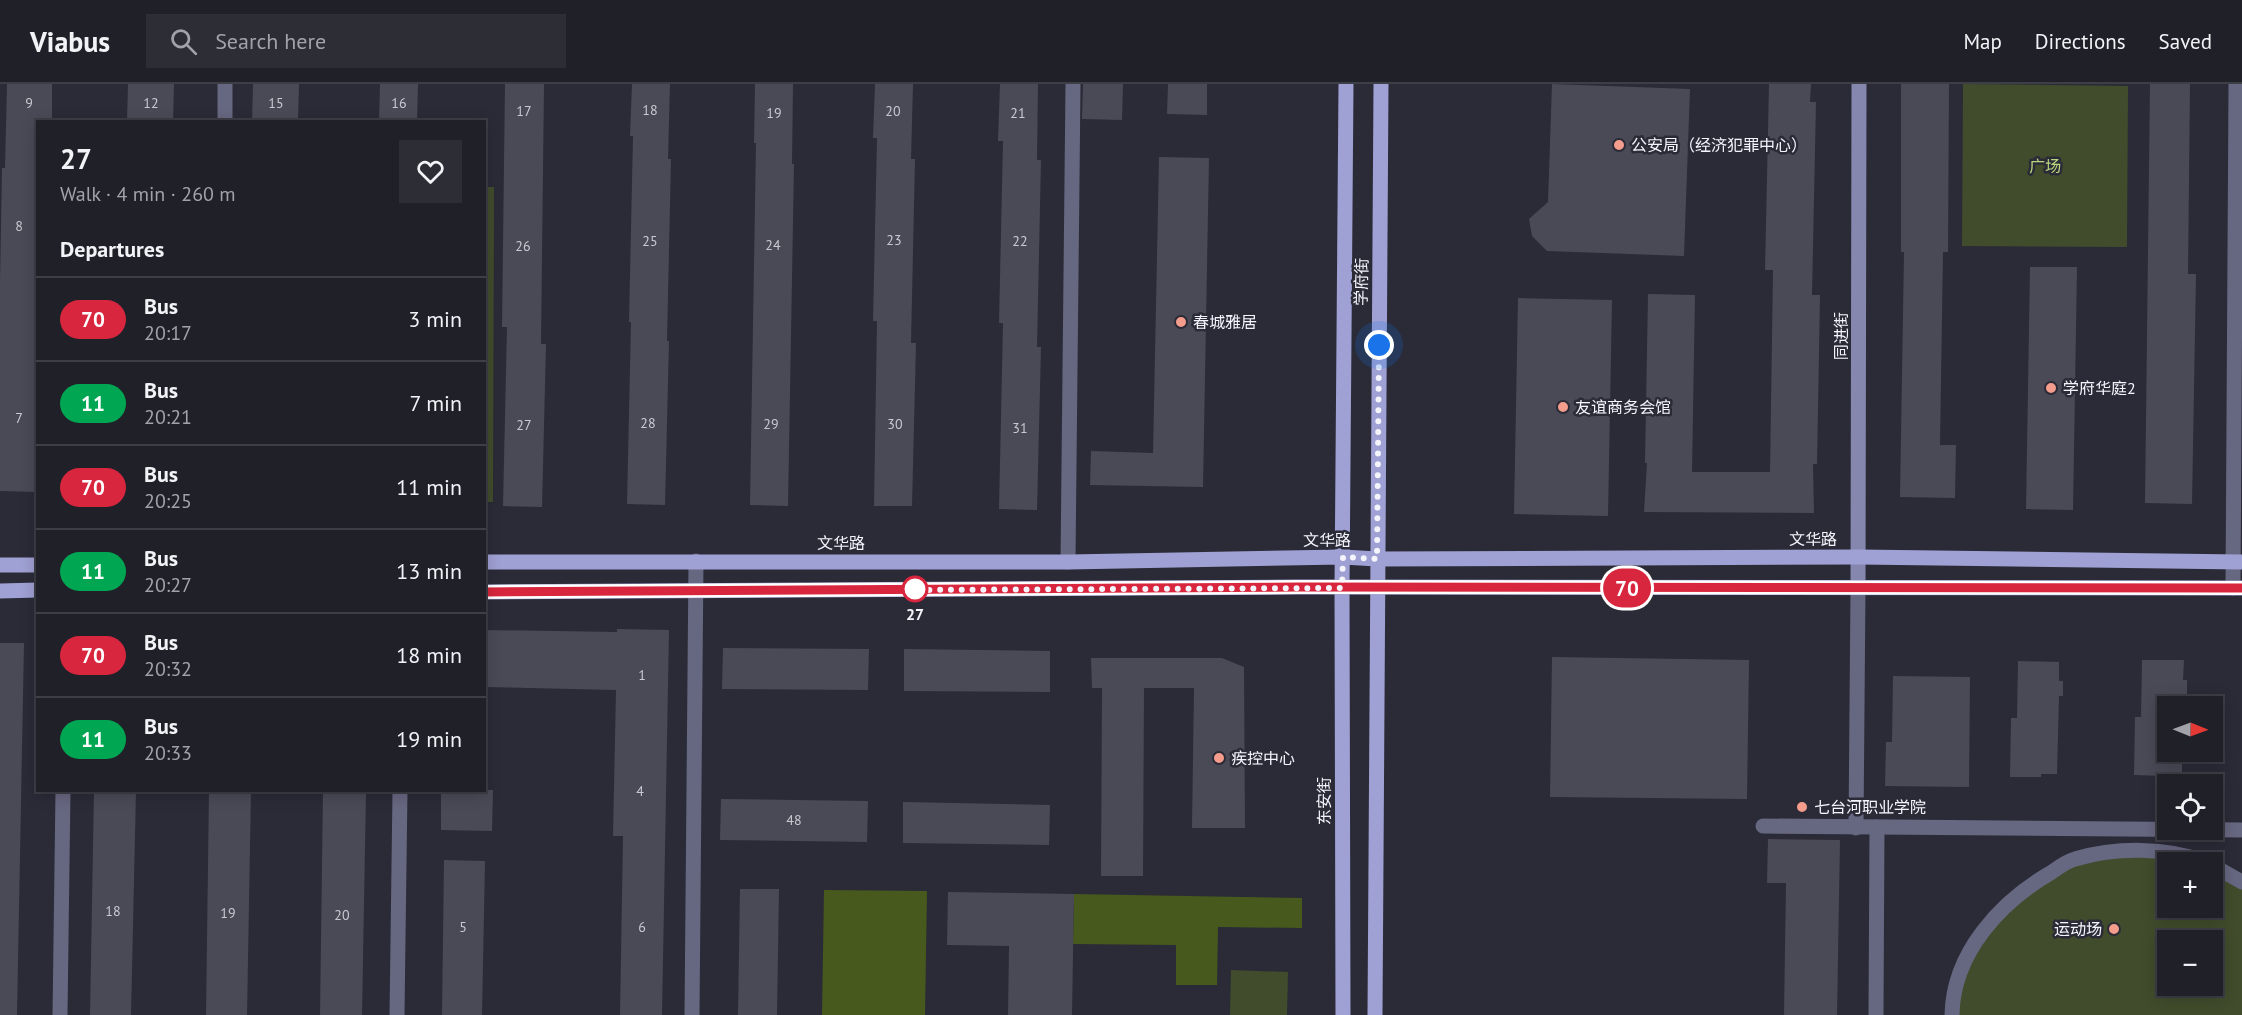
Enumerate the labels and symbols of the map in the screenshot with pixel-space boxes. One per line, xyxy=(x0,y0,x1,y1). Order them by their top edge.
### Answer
house number: 9 xyxy=(25,94,33,112)
house number: 12 xyxy=(143,94,159,112)
house number: 15 xyxy=(268,94,284,112)
house number: 16 xyxy=(391,94,407,112)
house number: 18 xyxy=(642,101,658,119)
house number: 17 xyxy=(516,102,532,120)
house number: 20 xyxy=(885,102,901,120)
house number: 19 xyxy=(766,104,782,122)
house number: 21 xyxy=(1010,104,1026,122)
place label: 公安局（经济犯罪中心） xyxy=(1631,135,1807,155)
marker: 公安局（经济犯罪中心） xyxy=(1612,138,1626,152)
park label: 广场 xyxy=(2029,156,2061,176)
house number: 8 xyxy=(15,217,23,235)
house number: 23 xyxy=(886,231,902,249)
house number: 25 xyxy=(642,232,658,250)
house number: 22 xyxy=(1012,232,1028,250)
house number: 24 xyxy=(765,236,781,254)
house number: 26 xyxy=(515,237,531,255)
street label: 学府街 xyxy=(1351,258,1371,306)
place label: 春城雅居 xyxy=(1193,312,1257,332)
street label: 同进街 xyxy=(1831,312,1851,360)
marker: 春城雅居 xyxy=(1174,315,1188,329)
your location xyxy=(1364,330,1394,360)
place label: 学府华庭2 xyxy=(2063,378,2136,398)
marker: 学府华庭2 xyxy=(2044,381,2058,395)
place label: 友谊商务会馆 xyxy=(1575,397,1671,417)
marker: 友谊商务会馆 xyxy=(1556,400,1570,414)
house number: 7 xyxy=(15,409,23,427)
house number: 28 xyxy=(640,414,656,432)
house number: 29 xyxy=(763,415,779,433)
house number: 30 xyxy=(887,415,903,433)
house number: 27 xyxy=(516,416,532,434)
house number: 31 xyxy=(1012,419,1028,437)
street label: 文华路 xyxy=(1789,529,1837,549)
street label: 文华路 xyxy=(1303,530,1351,550)
street label: 文华路 xyxy=(817,533,865,553)
line badge: 70 xyxy=(1600,568,1654,608)
marker: 27 xyxy=(902,576,928,602)
place label: 27 xyxy=(906,604,924,624)
house number: 1 xyxy=(638,666,646,684)
north arrow xyxy=(2157,696,2223,762)
place label: 疾控中心 xyxy=(1231,748,1295,768)
marker: 疾控中心 xyxy=(1212,751,1226,765)
street label: 东安街 xyxy=(1314,777,1334,825)
house number: 4 xyxy=(636,782,644,800)
place label: 七台河职业学院 xyxy=(1814,797,1926,817)
marker: 七台河职业学院 xyxy=(1795,800,1809,814)
house number: 48 xyxy=(786,811,802,829)
house number: 18 xyxy=(105,902,121,920)
house number: 19 xyxy=(220,904,236,922)
house number: 20 xyxy=(334,906,350,924)
house number: 5 xyxy=(459,918,467,936)
house number: 6 xyxy=(638,918,646,936)
place label: 运动场 xyxy=(2054,919,2102,939)
marker: 运动场 xyxy=(2107,922,2121,936)

